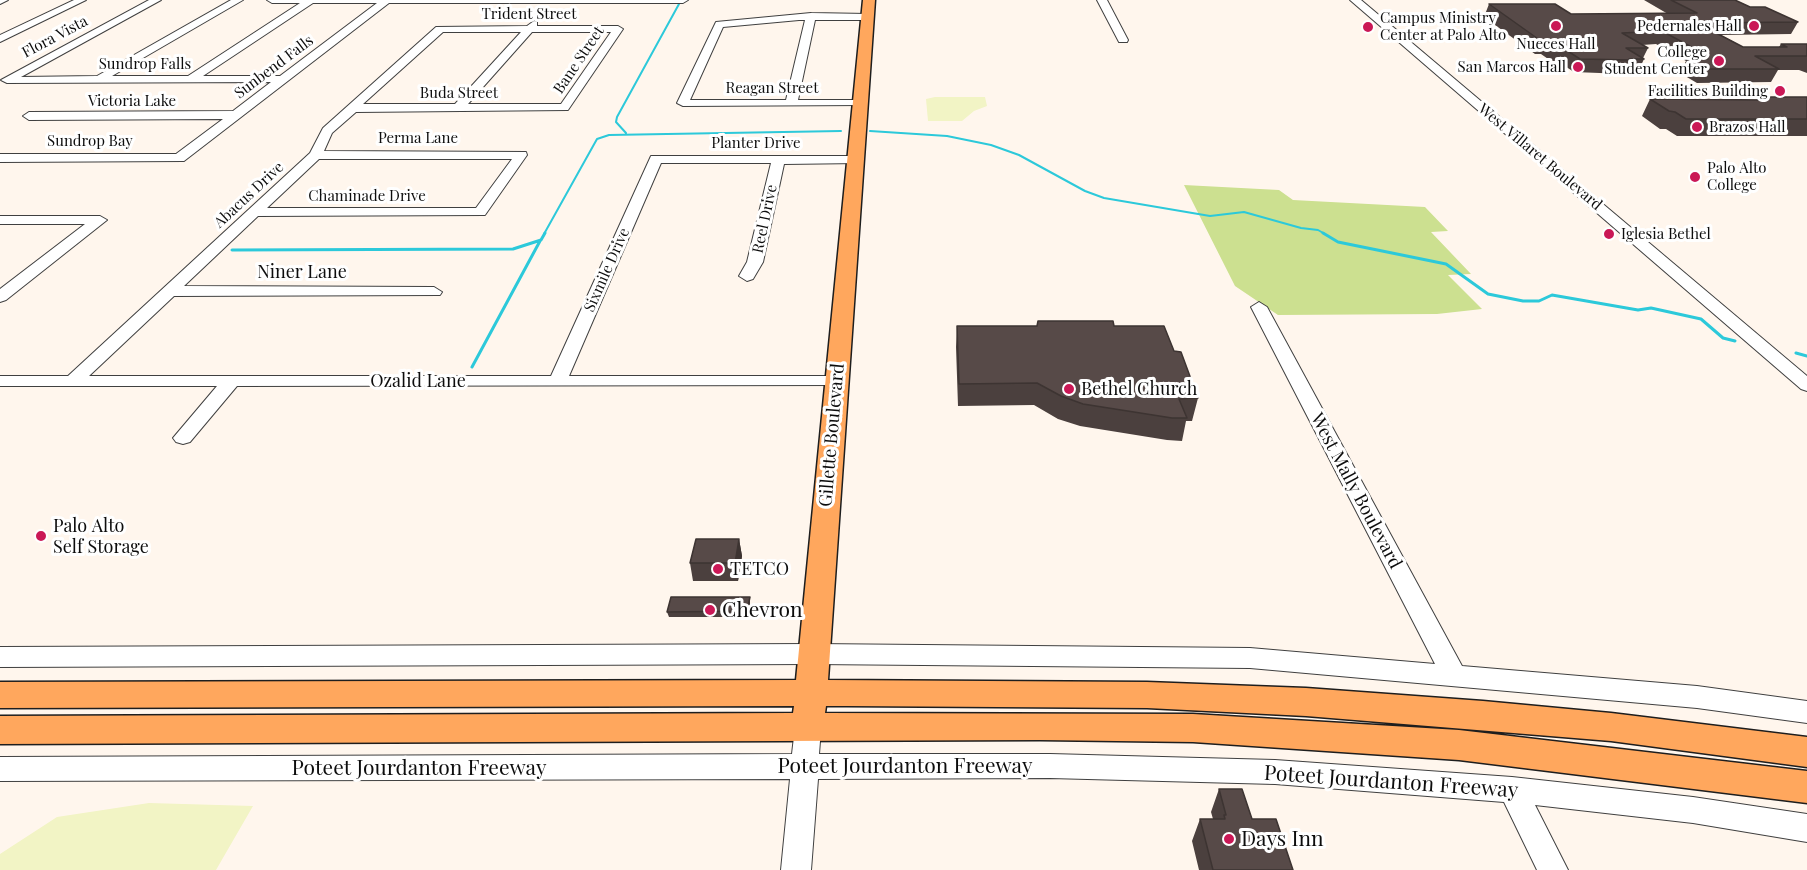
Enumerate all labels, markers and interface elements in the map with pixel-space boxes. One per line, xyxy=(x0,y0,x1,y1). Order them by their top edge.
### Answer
street label: Trident Street xyxy=(482,5,576,23)
place label: Campus Ministry Center at Palo Alto xyxy=(1380,9,1506,44)
street label: Flora Vista xyxy=(19,12,91,62)
place label: Pedernales Hall xyxy=(1637,17,1742,35)
marker: Nueces Hall xyxy=(1549,19,1563,33)
marker: Pedernales Hall xyxy=(1747,19,1761,33)
marker: Campus Ministry Center at Palo Alto xyxy=(1361,20,1375,34)
street label: Bane Street xyxy=(550,23,608,97)
street label: Sunbend Falls xyxy=(231,31,317,103)
place label: Nueces Hall xyxy=(1516,35,1596,53)
place label: College Student Center xyxy=(1604,43,1707,78)
marker: College Student Center xyxy=(1712,54,1726,68)
street label: Sundrop Falls xyxy=(99,55,191,73)
place label: San Marcos Hall xyxy=(1458,58,1566,76)
marker: San Marcos Hall xyxy=(1571,60,1585,74)
street label: Reagan Street xyxy=(726,79,818,97)
place label: Facilities Building xyxy=(1648,82,1768,100)
street label: Buda Street xyxy=(420,84,498,102)
marker: Facilities Building xyxy=(1773,84,1787,98)
street label: Victoria Lake xyxy=(88,92,176,110)
street label: West Villaret Boulevard xyxy=(1474,100,1606,214)
place label: Brazos Hall xyxy=(1709,118,1786,136)
marker: Brazos Hall xyxy=(1690,120,1704,134)
street label: Perma Lane xyxy=(378,129,458,147)
street label: Sundrop Bay xyxy=(47,132,133,150)
street label: Planter Drive xyxy=(711,134,801,152)
street label: Abacus Drive xyxy=(210,158,288,232)
place label: Palo Alto College xyxy=(1707,159,1767,194)
marker: Palo Alto College xyxy=(1688,170,1702,184)
street label: Reel Drive xyxy=(749,183,781,255)
street label: Chaminade Drive xyxy=(308,187,426,205)
street label: Sixmile Drive xyxy=(580,225,634,315)
place label: Iglesia Bethel xyxy=(1621,225,1711,243)
marker: Iglesia Bethel xyxy=(1602,227,1616,241)
street label: Niner Lane xyxy=(257,261,347,283)
street label: Gillette Boulevard xyxy=(815,362,849,508)
street label: Ozalid Lane xyxy=(370,370,466,392)
place label: Bethel Church xyxy=(1081,378,1197,400)
marker: Bethel Church xyxy=(1062,382,1076,396)
street label: West Mally Boulevard xyxy=(1306,410,1406,572)
place label: Palo Alto Self Storage xyxy=(53,515,149,558)
marker: Palo Alto Self Storage xyxy=(34,529,48,543)
place label: TETCO xyxy=(730,558,789,580)
marker: TETCO xyxy=(711,562,725,576)
place label: Chevron xyxy=(722,597,803,623)
marker: Chevron xyxy=(703,603,717,617)
street label: Poteet Jourdanton Freeway xyxy=(778,753,1032,779)
street label: Poteet Jourdanton Freeway xyxy=(292,755,546,781)
street label: Poteet Jourdanton Freeway xyxy=(1263,761,1519,803)
place label: Days Inn xyxy=(1241,826,1324,852)
marker: Days Inn xyxy=(1222,832,1236,846)

